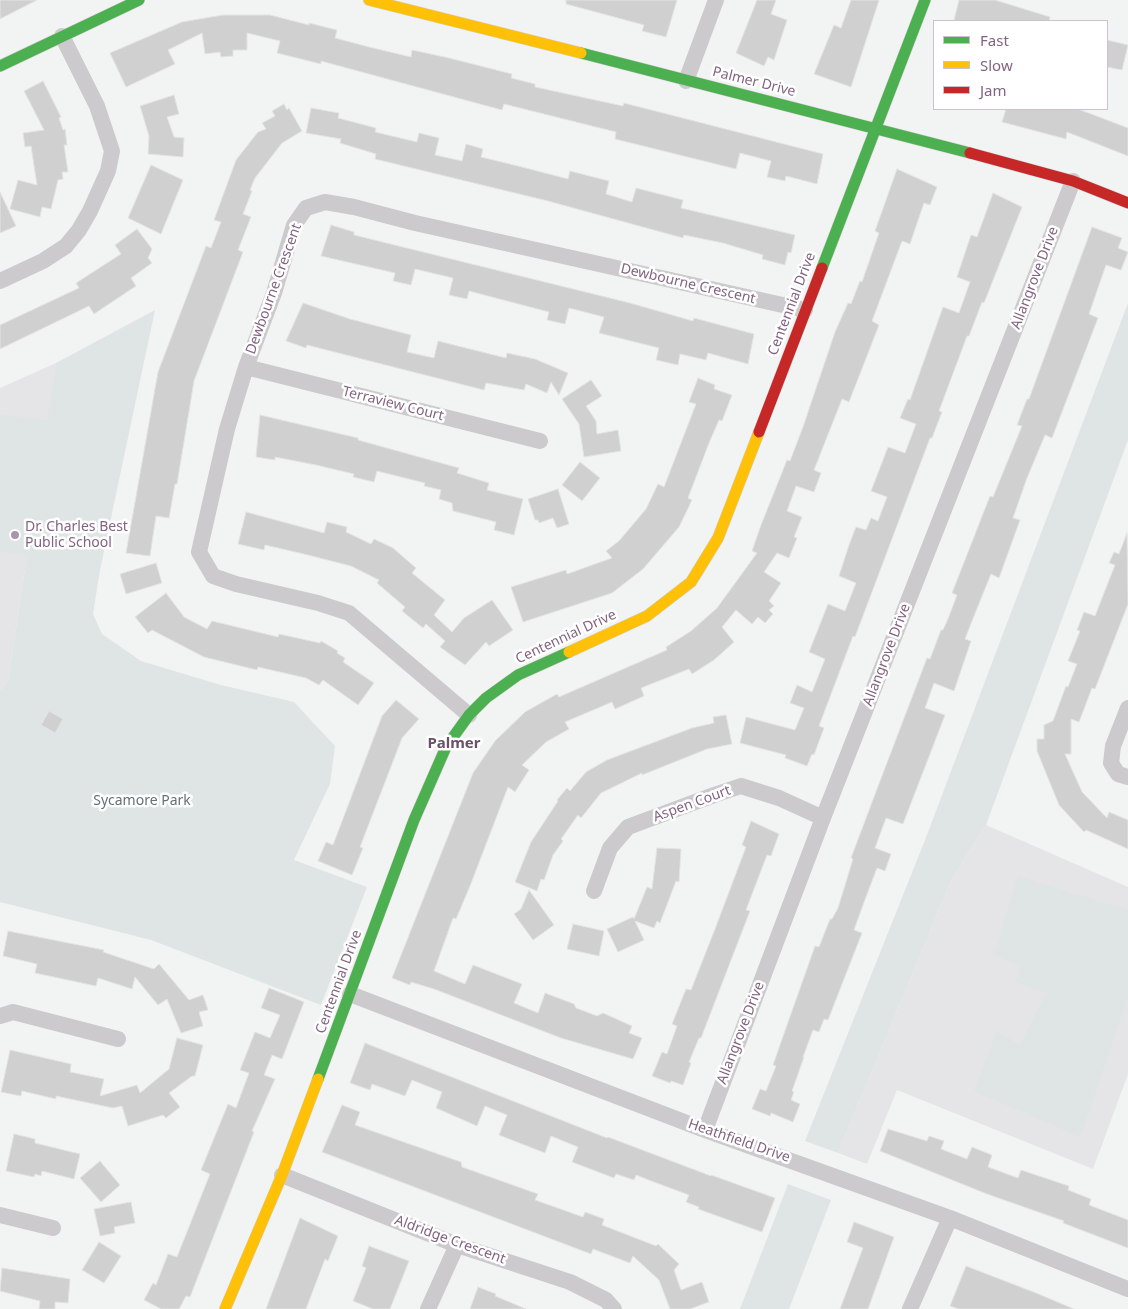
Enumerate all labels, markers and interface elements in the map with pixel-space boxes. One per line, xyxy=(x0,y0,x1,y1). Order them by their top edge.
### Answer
legend xyxy=(933,20,1108,110)
text: Fast xyxy=(980,30,1009,50)
text: Slow xyxy=(980,55,1013,75)
street label: Palmer Drive xyxy=(711,64,797,100)
text: Jam xyxy=(980,80,1007,100)
street label: Dewbourne Crescent xyxy=(243,221,305,357)
street label: Allangrove Drive xyxy=(1008,224,1062,332)
street label: Centennial Drive xyxy=(765,250,819,358)
street label: Dewbourne Crescent xyxy=(619,260,757,308)
street label: Terraview Court xyxy=(341,383,445,425)
place label: Dr. Charles Best Public School xyxy=(25,519,128,552)
marker: Dr. Charles Best Public School xyxy=(9,529,21,541)
street label: Allangrove Drive xyxy=(860,601,914,709)
street label: Centennial Drive xyxy=(513,606,619,668)
district label: Palmer xyxy=(427,735,481,753)
street label: Aspen Court xyxy=(651,782,733,826)
park label: Sycamore Park xyxy=(93,793,191,809)
street label: Centennial Drive xyxy=(312,928,366,1036)
street label: Allangrove Drive xyxy=(714,979,768,1087)
street label: Heathfield Drive xyxy=(686,1116,792,1166)
street label: Aldridge Crescent xyxy=(392,1212,508,1268)

